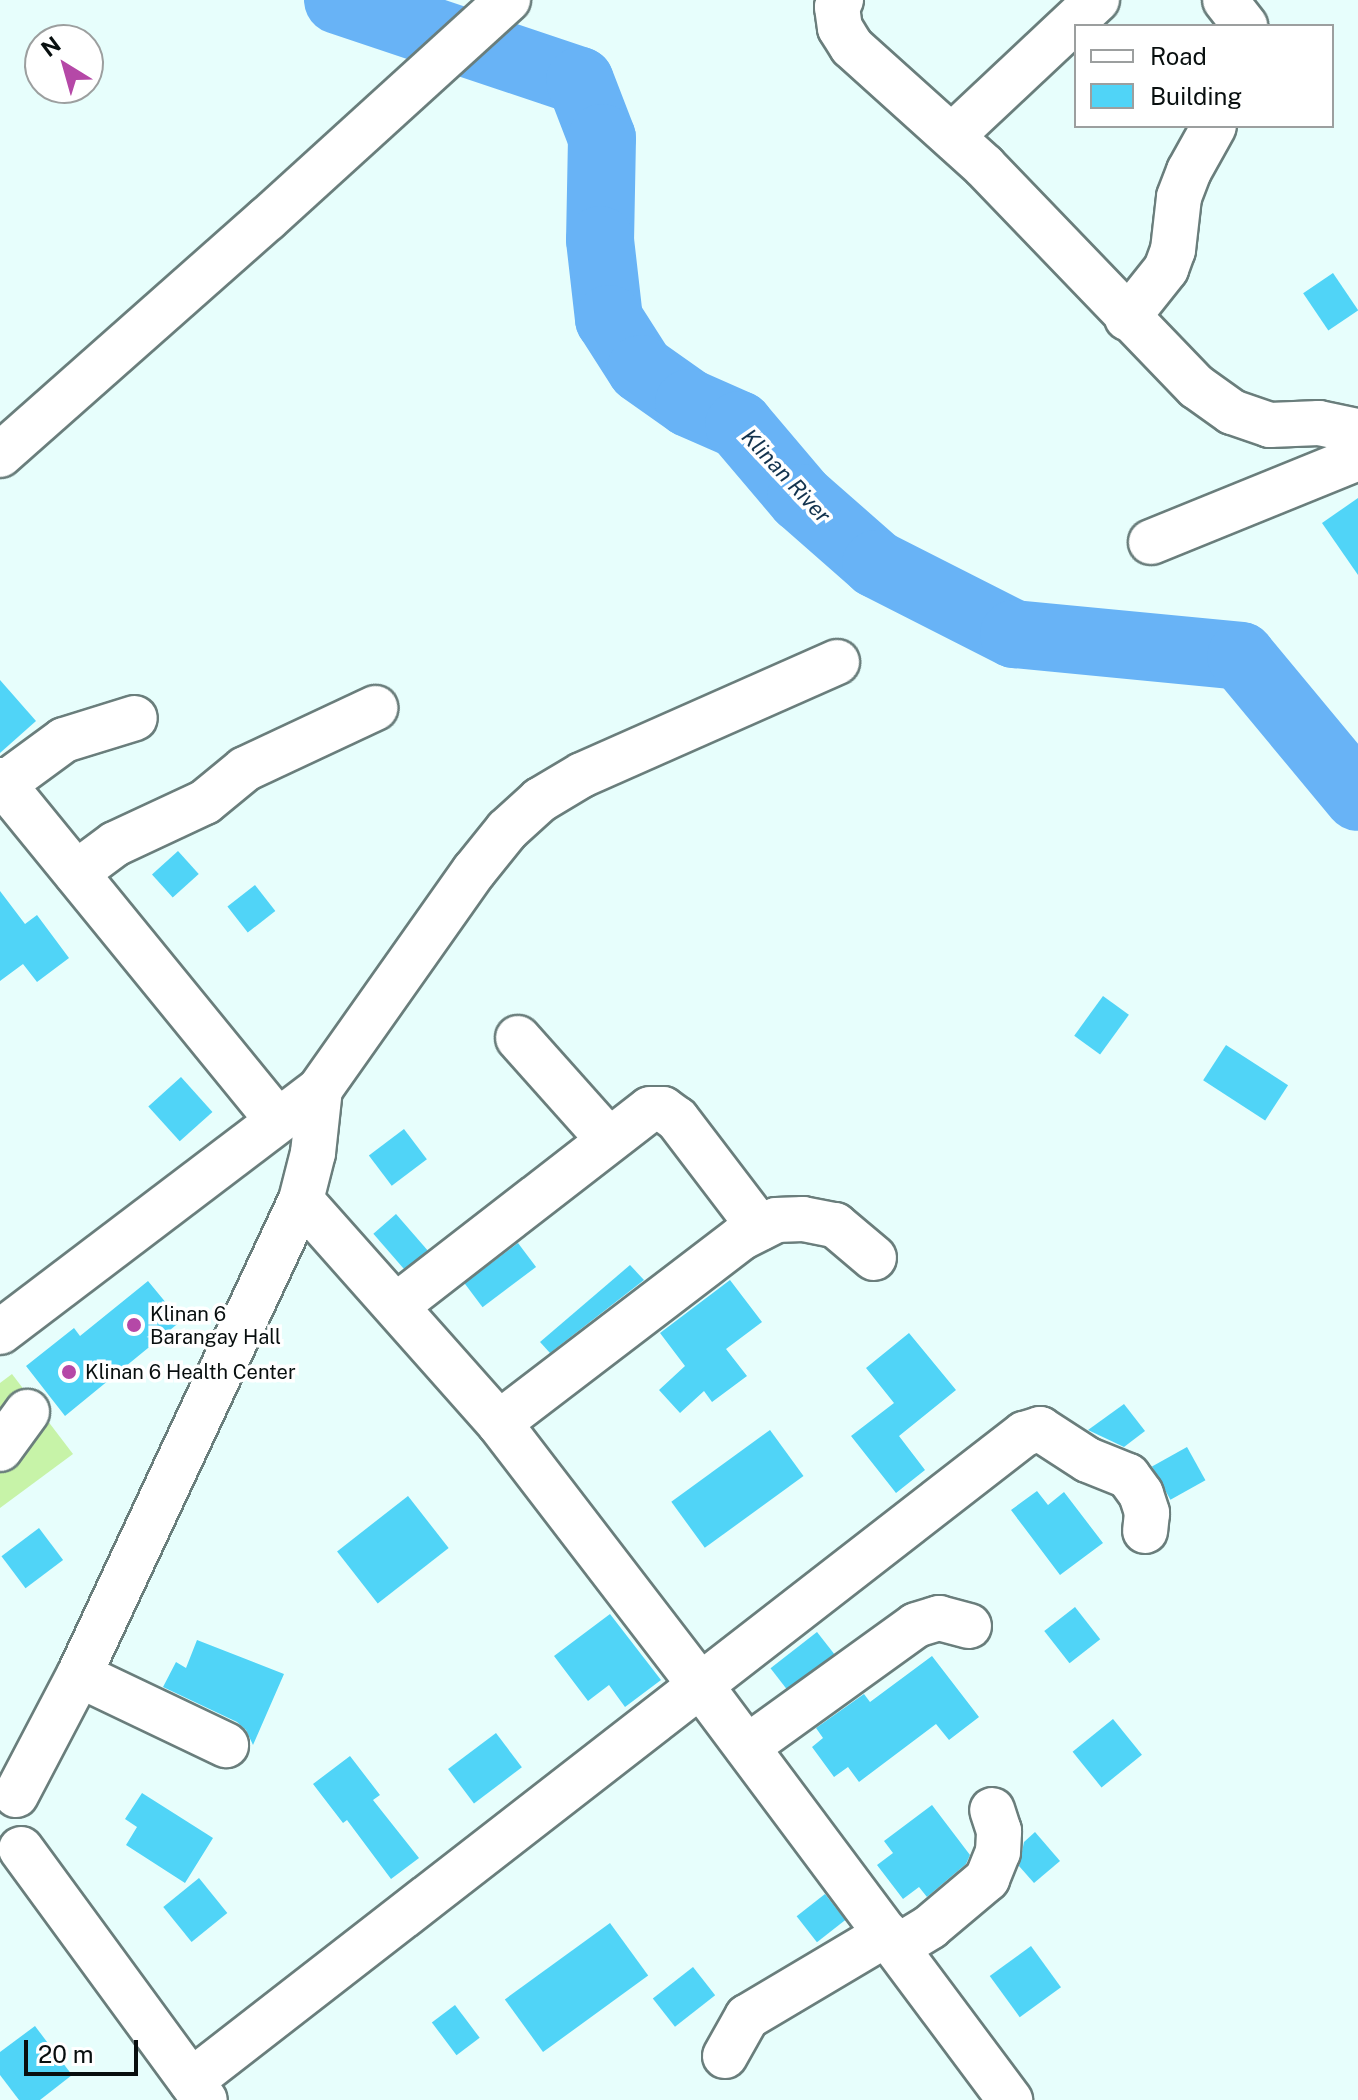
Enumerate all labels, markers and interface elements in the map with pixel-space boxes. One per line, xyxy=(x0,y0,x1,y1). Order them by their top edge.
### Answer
north arrow xyxy=(24,24,104,104)
legend xyxy=(1074,24,1334,128)
text: N xyxy=(36,31,65,62)
text: Road xyxy=(1150,42,1207,70)
text: Building xyxy=(1150,82,1242,110)
water label: Klinan River xyxy=(736,424,836,528)
place label: Klinan 6 Barangay Hall xyxy=(150,1302,281,1349)
marker: Klinan 6 Barangay Hall xyxy=(125,1316,143,1334)
place label: Klinan 6 Health Center xyxy=(85,1360,296,1384)
marker: Klinan 6 Health Center xyxy=(60,1363,78,1381)
scale bar xyxy=(28,2024,142,2074)
text: 20 m xyxy=(38,2040,94,2068)

